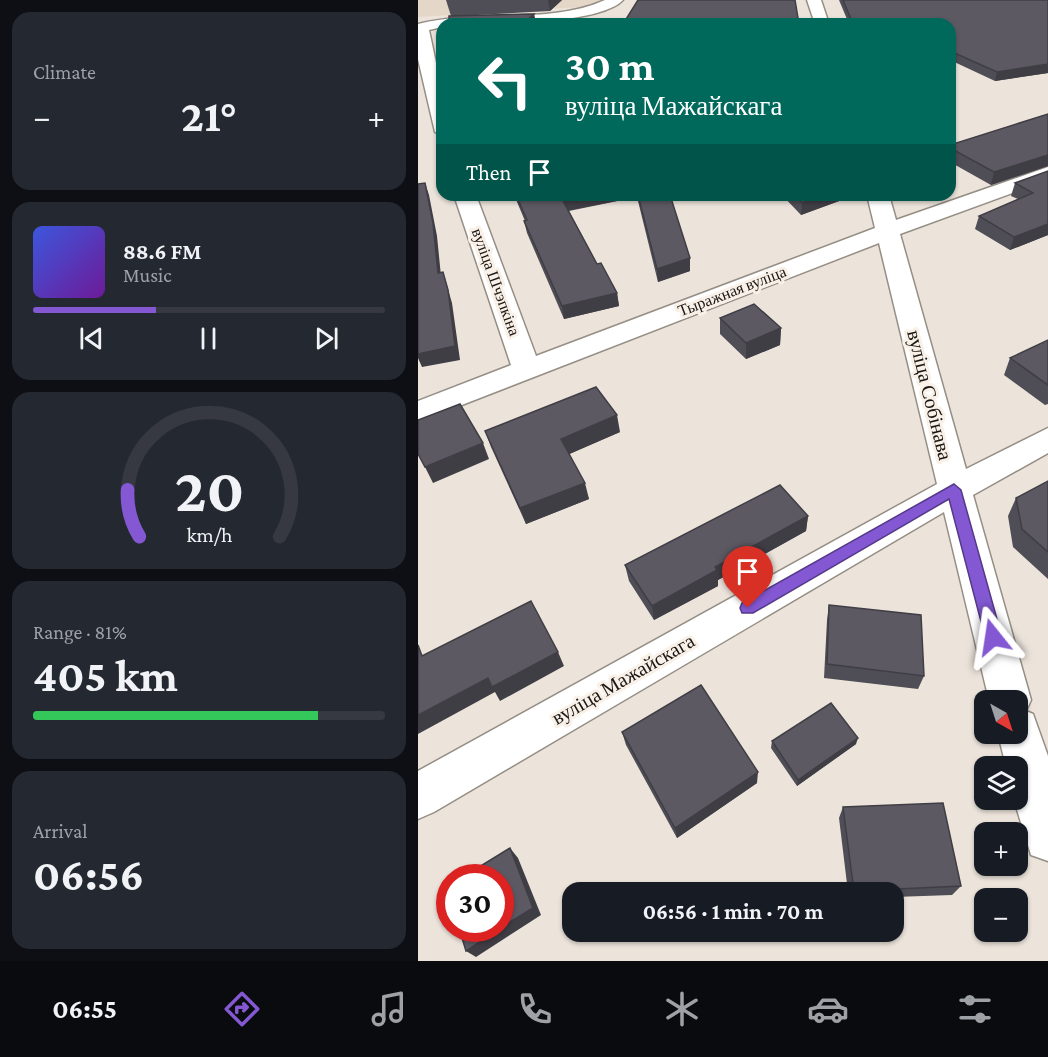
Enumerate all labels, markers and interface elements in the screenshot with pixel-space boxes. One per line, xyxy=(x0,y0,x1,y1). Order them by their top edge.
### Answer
icon: left xyxy=(466,42,544,120)
text: 30 m xyxy=(565,42,655,89)
text: Climate xyxy=(33,61,96,83)
text: 21° xyxy=(181,91,237,141)
text: вуліца Мажайскага xyxy=(565,91,782,121)
text: − xyxy=(33,98,50,135)
text: + xyxy=(368,98,385,135)
icon: arrive xyxy=(523,156,556,189)
text: Then xyxy=(466,160,511,185)
street label: вуліца Шчэпкіна xyxy=(468,226,523,338)
text: 88.6 FM xyxy=(123,239,201,264)
street label: Тыражная вуліца xyxy=(676,263,789,320)
text: Music xyxy=(123,264,172,286)
icon: previous xyxy=(75,322,108,355)
icon: pause xyxy=(192,322,225,355)
icon: next xyxy=(310,322,343,355)
street label: вуліца Собінава xyxy=(902,328,957,463)
text: 20 xyxy=(174,456,244,525)
text: km/h xyxy=(186,524,233,548)
pin xyxy=(722,546,773,608)
icon: arrive xyxy=(731,555,764,588)
position arrow xyxy=(961,605,1025,669)
text: Range · 81% xyxy=(33,621,127,643)
street label: вуліца Мажайскага xyxy=(548,629,699,730)
text: 405 km xyxy=(33,651,178,701)
north arrow xyxy=(974,690,1028,744)
map controls xyxy=(974,690,1028,942)
button: layers xyxy=(974,756,1028,810)
text: Arrival xyxy=(33,820,87,842)
button: + xyxy=(974,822,1028,876)
text: 06:56 xyxy=(33,850,144,900)
speed limit sign: 30 xyxy=(436,864,514,942)
button: − xyxy=(974,888,1028,942)
text: 06:56 · 1 min · 70 m xyxy=(643,899,823,924)
icon: directions xyxy=(221,988,263,1030)
icon: music xyxy=(368,988,410,1030)
icon: phone xyxy=(514,988,556,1030)
icon: climate xyxy=(661,988,703,1030)
icon: car xyxy=(807,988,849,1030)
icon: filters xyxy=(954,988,996,1030)
text: 06:55 xyxy=(52,994,117,1024)

